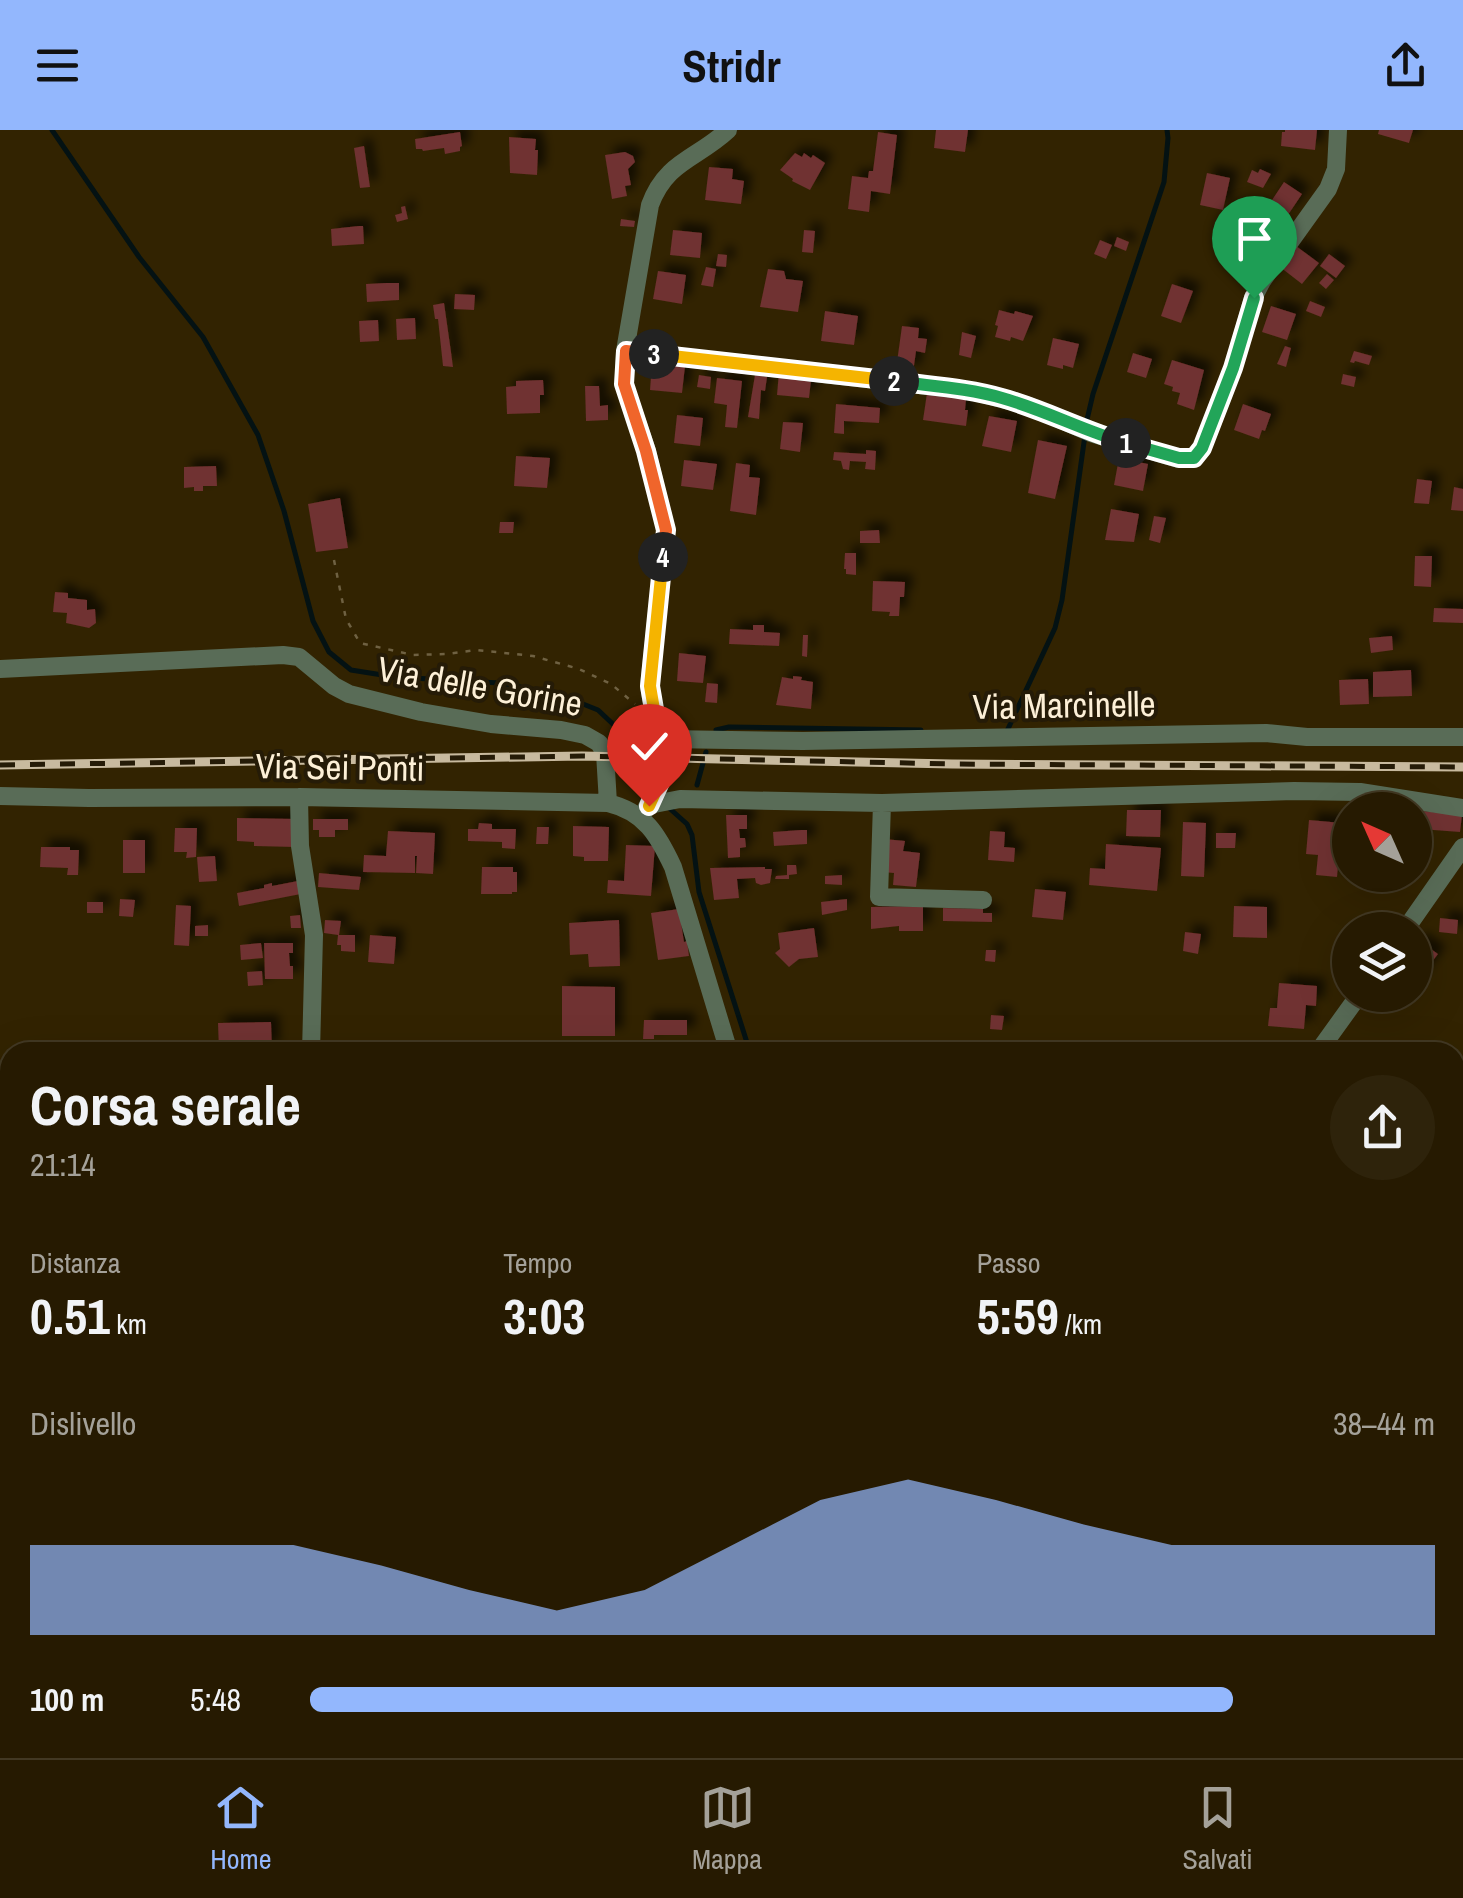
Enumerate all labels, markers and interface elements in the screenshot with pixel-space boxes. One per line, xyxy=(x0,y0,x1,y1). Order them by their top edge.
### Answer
text: Stridr xyxy=(682,35,781,96)
icon: menu xyxy=(30,38,85,93)
icon: share xyxy=(1378,38,1433,93)
pin xyxy=(1212,196,1297,299)
icon: arrive xyxy=(1227,211,1282,266)
pin: 3 xyxy=(629,329,679,379)
text: 3 xyxy=(648,335,660,373)
pin: 2 xyxy=(869,356,919,406)
text: 2 xyxy=(888,362,900,400)
pin: 1 xyxy=(1101,418,1151,468)
text: 1 xyxy=(1120,424,1132,462)
pin: 4 xyxy=(638,532,688,582)
text: 4 xyxy=(657,538,669,576)
street label: Via delle Gorine xyxy=(374,645,586,727)
street label: Via Marcinelle xyxy=(972,680,1156,730)
pin xyxy=(607,704,692,807)
icon: check xyxy=(622,719,677,774)
street label: Via Sei Ponti xyxy=(255,742,425,792)
north arrow xyxy=(1332,792,1432,892)
map controls xyxy=(1332,792,1432,1012)
button: layers xyxy=(1332,912,1432,1012)
text: Corsa serale xyxy=(30,1068,301,1142)
button: share xyxy=(1330,1075,1435,1180)
text: 21:14 xyxy=(30,1143,96,1186)
text: Distanza xyxy=(30,1244,121,1282)
text: Tempo xyxy=(503,1244,572,1282)
text: Passo xyxy=(977,1244,1040,1282)
text: 0.51 xyxy=(30,1282,110,1350)
text: 3:03 xyxy=(503,1282,585,1350)
text: 5:59 xyxy=(977,1282,1059,1350)
text: km xyxy=(110,1305,147,1343)
text: /km xyxy=(1059,1305,1102,1343)
text: Dislivello xyxy=(30,1402,136,1445)
text: 38–44 m xyxy=(1333,1402,1435,1445)
text: 100 m xyxy=(30,1678,104,1721)
text: 5:48 xyxy=(190,1678,241,1721)
tab: Home xyxy=(210,1780,271,1878)
tab: Mappa xyxy=(692,1780,762,1878)
tab: Salvati xyxy=(1183,1780,1253,1878)

